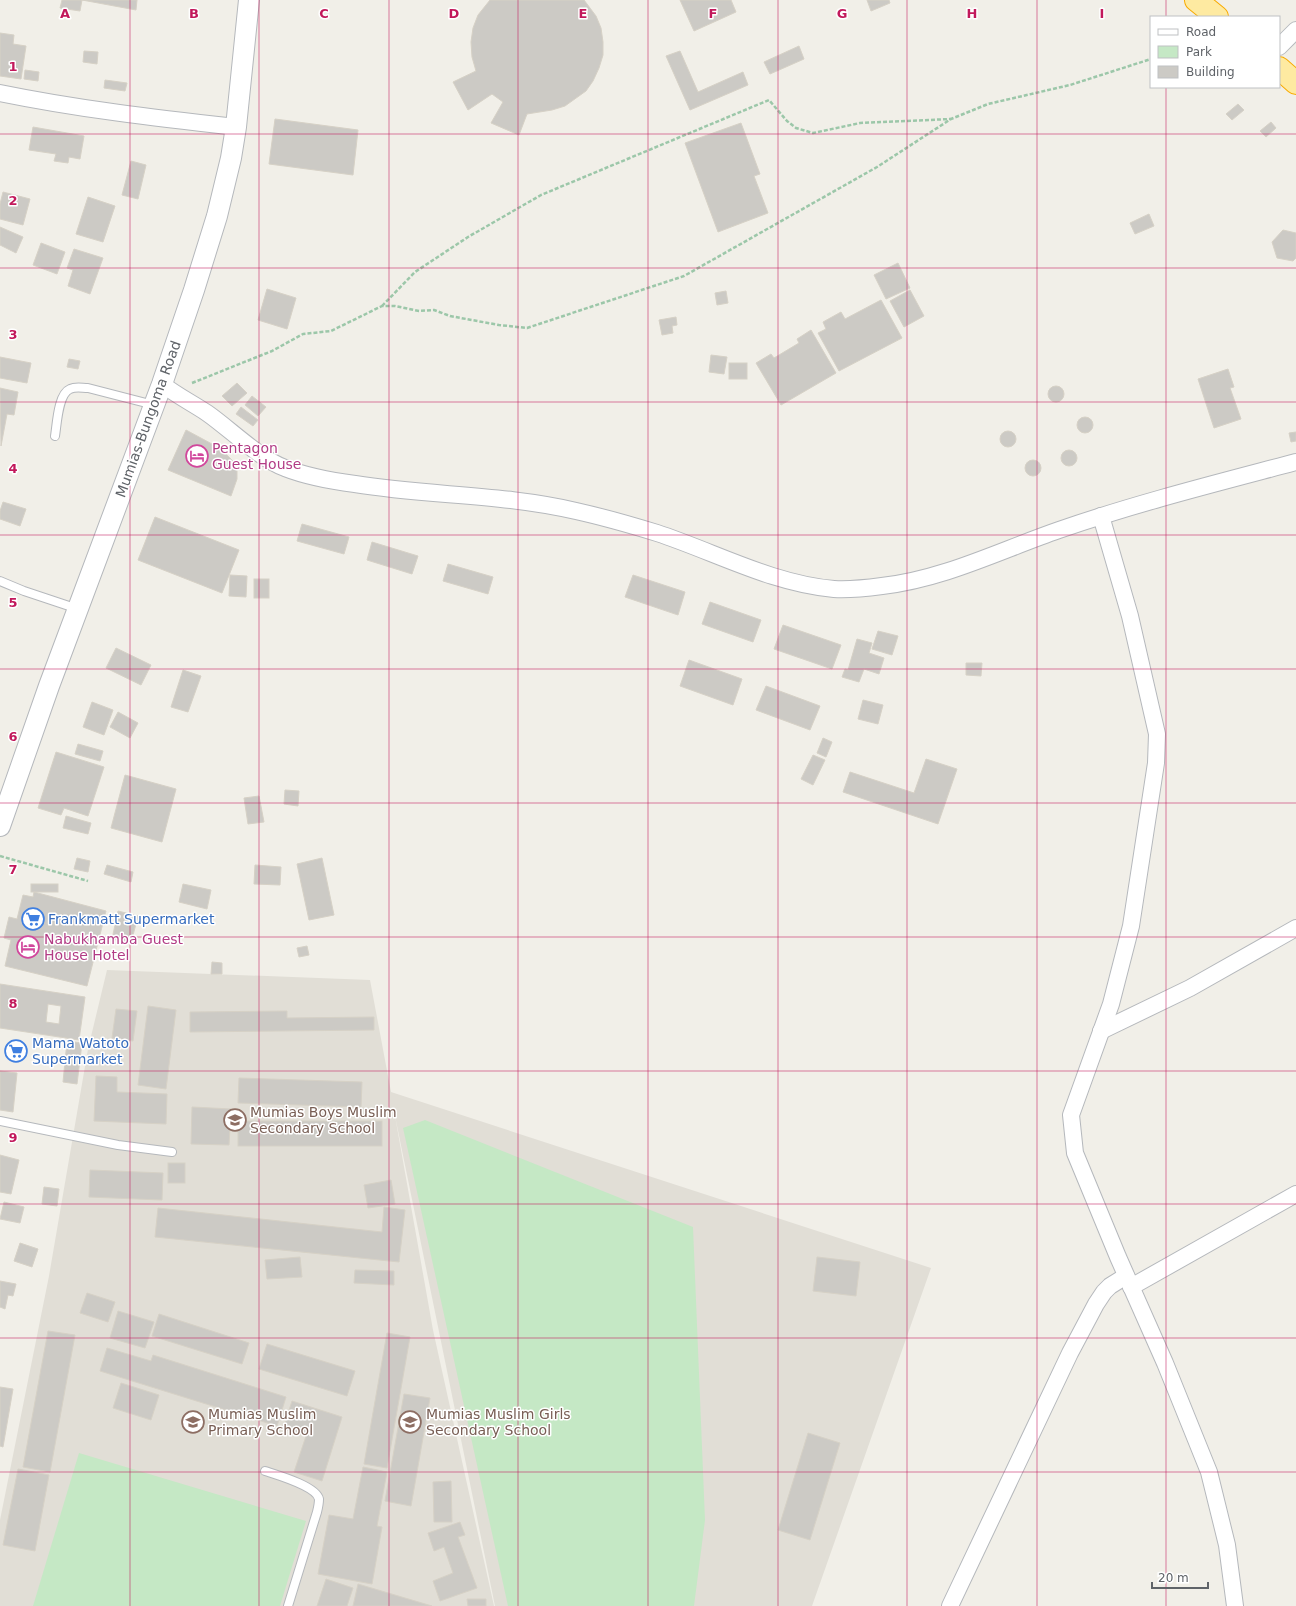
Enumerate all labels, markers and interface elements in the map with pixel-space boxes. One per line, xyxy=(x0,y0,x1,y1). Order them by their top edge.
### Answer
text: A xyxy=(60,6,70,21)
text: B xyxy=(189,6,199,21)
text: C xyxy=(319,6,329,21)
text: D xyxy=(449,6,460,21)
text: E xyxy=(579,6,587,21)
text: F xyxy=(709,6,717,21)
text: G xyxy=(837,6,847,21)
text: H xyxy=(967,6,977,21)
text: I xyxy=(1100,6,1104,21)
legend xyxy=(1150,16,1280,88)
text: Road xyxy=(1186,25,1216,39)
text: Park xyxy=(1186,45,1212,59)
text: 1 xyxy=(8,59,18,74)
text: Building xyxy=(1186,65,1235,79)
text: 2 xyxy=(8,193,18,208)
text: 3 xyxy=(8,327,18,342)
street label: Mumias-Bungoma Road xyxy=(112,338,184,500)
place label: Pentagon Guest House xyxy=(212,440,301,472)
hotel icon: Pentagon Guest House xyxy=(184,443,210,469)
text: 4 xyxy=(8,461,18,476)
text: 5 xyxy=(8,595,18,610)
text: 6 xyxy=(8,729,18,744)
text: 7 xyxy=(8,862,18,877)
supermarket icon: Frankmatt Supermarket xyxy=(20,906,46,932)
place label: Frankmatt Supermarket xyxy=(48,911,215,927)
place label: Nabukhamba Guest House Hotel xyxy=(44,931,184,963)
hotel icon: Nabukhamba Guest House Hotel xyxy=(15,934,41,960)
text: 8 xyxy=(8,996,18,1011)
place label: Mama Watoto Supermarket xyxy=(32,1035,129,1067)
supermarket icon: Mama Watoto Supermarket xyxy=(3,1038,29,1064)
place label: Mumias Boys Muslim Secondary School xyxy=(250,1104,397,1136)
school or university icon: Mumias Boys Muslim Secondary School xyxy=(222,1107,248,1133)
text: 9 xyxy=(8,1130,18,1145)
place label: Mumias Muslim Primary School xyxy=(208,1406,316,1438)
place label: Mumias Muslim Girls Secondary School xyxy=(426,1406,571,1438)
school or university icon: Mumias Muslim Primary School xyxy=(180,1409,206,1435)
school or university icon: Mumias Muslim Girls Secondary School xyxy=(397,1409,423,1435)
scale bar xyxy=(1152,1564,1208,1590)
text: 20 m xyxy=(1158,1571,1189,1585)

